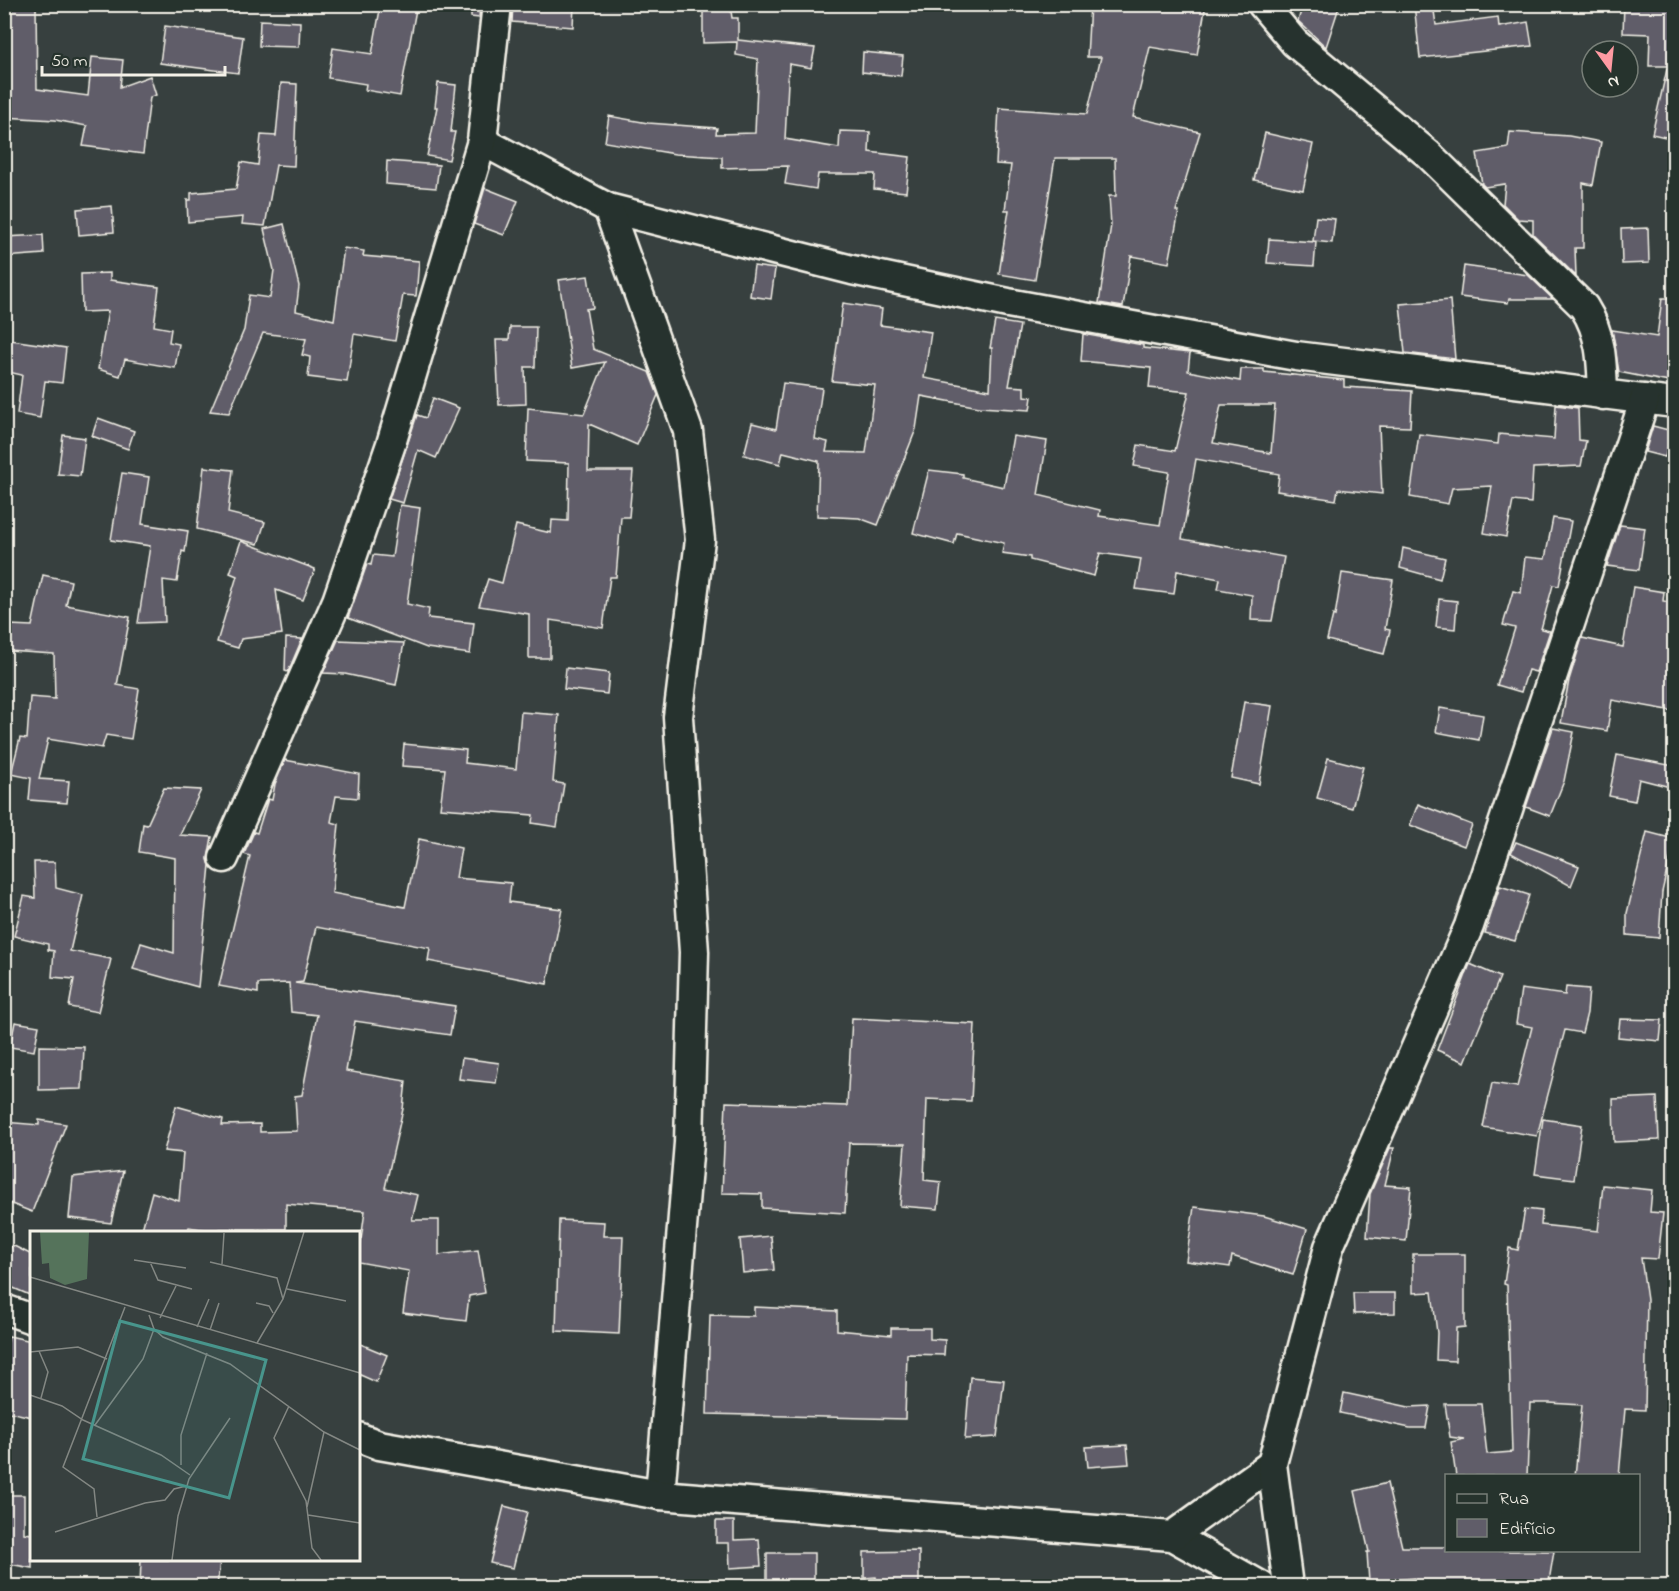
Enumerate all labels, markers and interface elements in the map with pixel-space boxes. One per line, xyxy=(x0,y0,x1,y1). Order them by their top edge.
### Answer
scale bar xyxy=(42,39,225,77)
north arrow xyxy=(1580,39,1640,99)
text: 50 m xyxy=(51,49,88,75)
text: N xyxy=(1605,69,1622,95)
inset map xyxy=(30,1231,360,1561)
legend xyxy=(1445,1474,1640,1552)
text: Rua xyxy=(1499,1487,1529,1513)
text: Edifício xyxy=(1499,1517,1555,1543)

